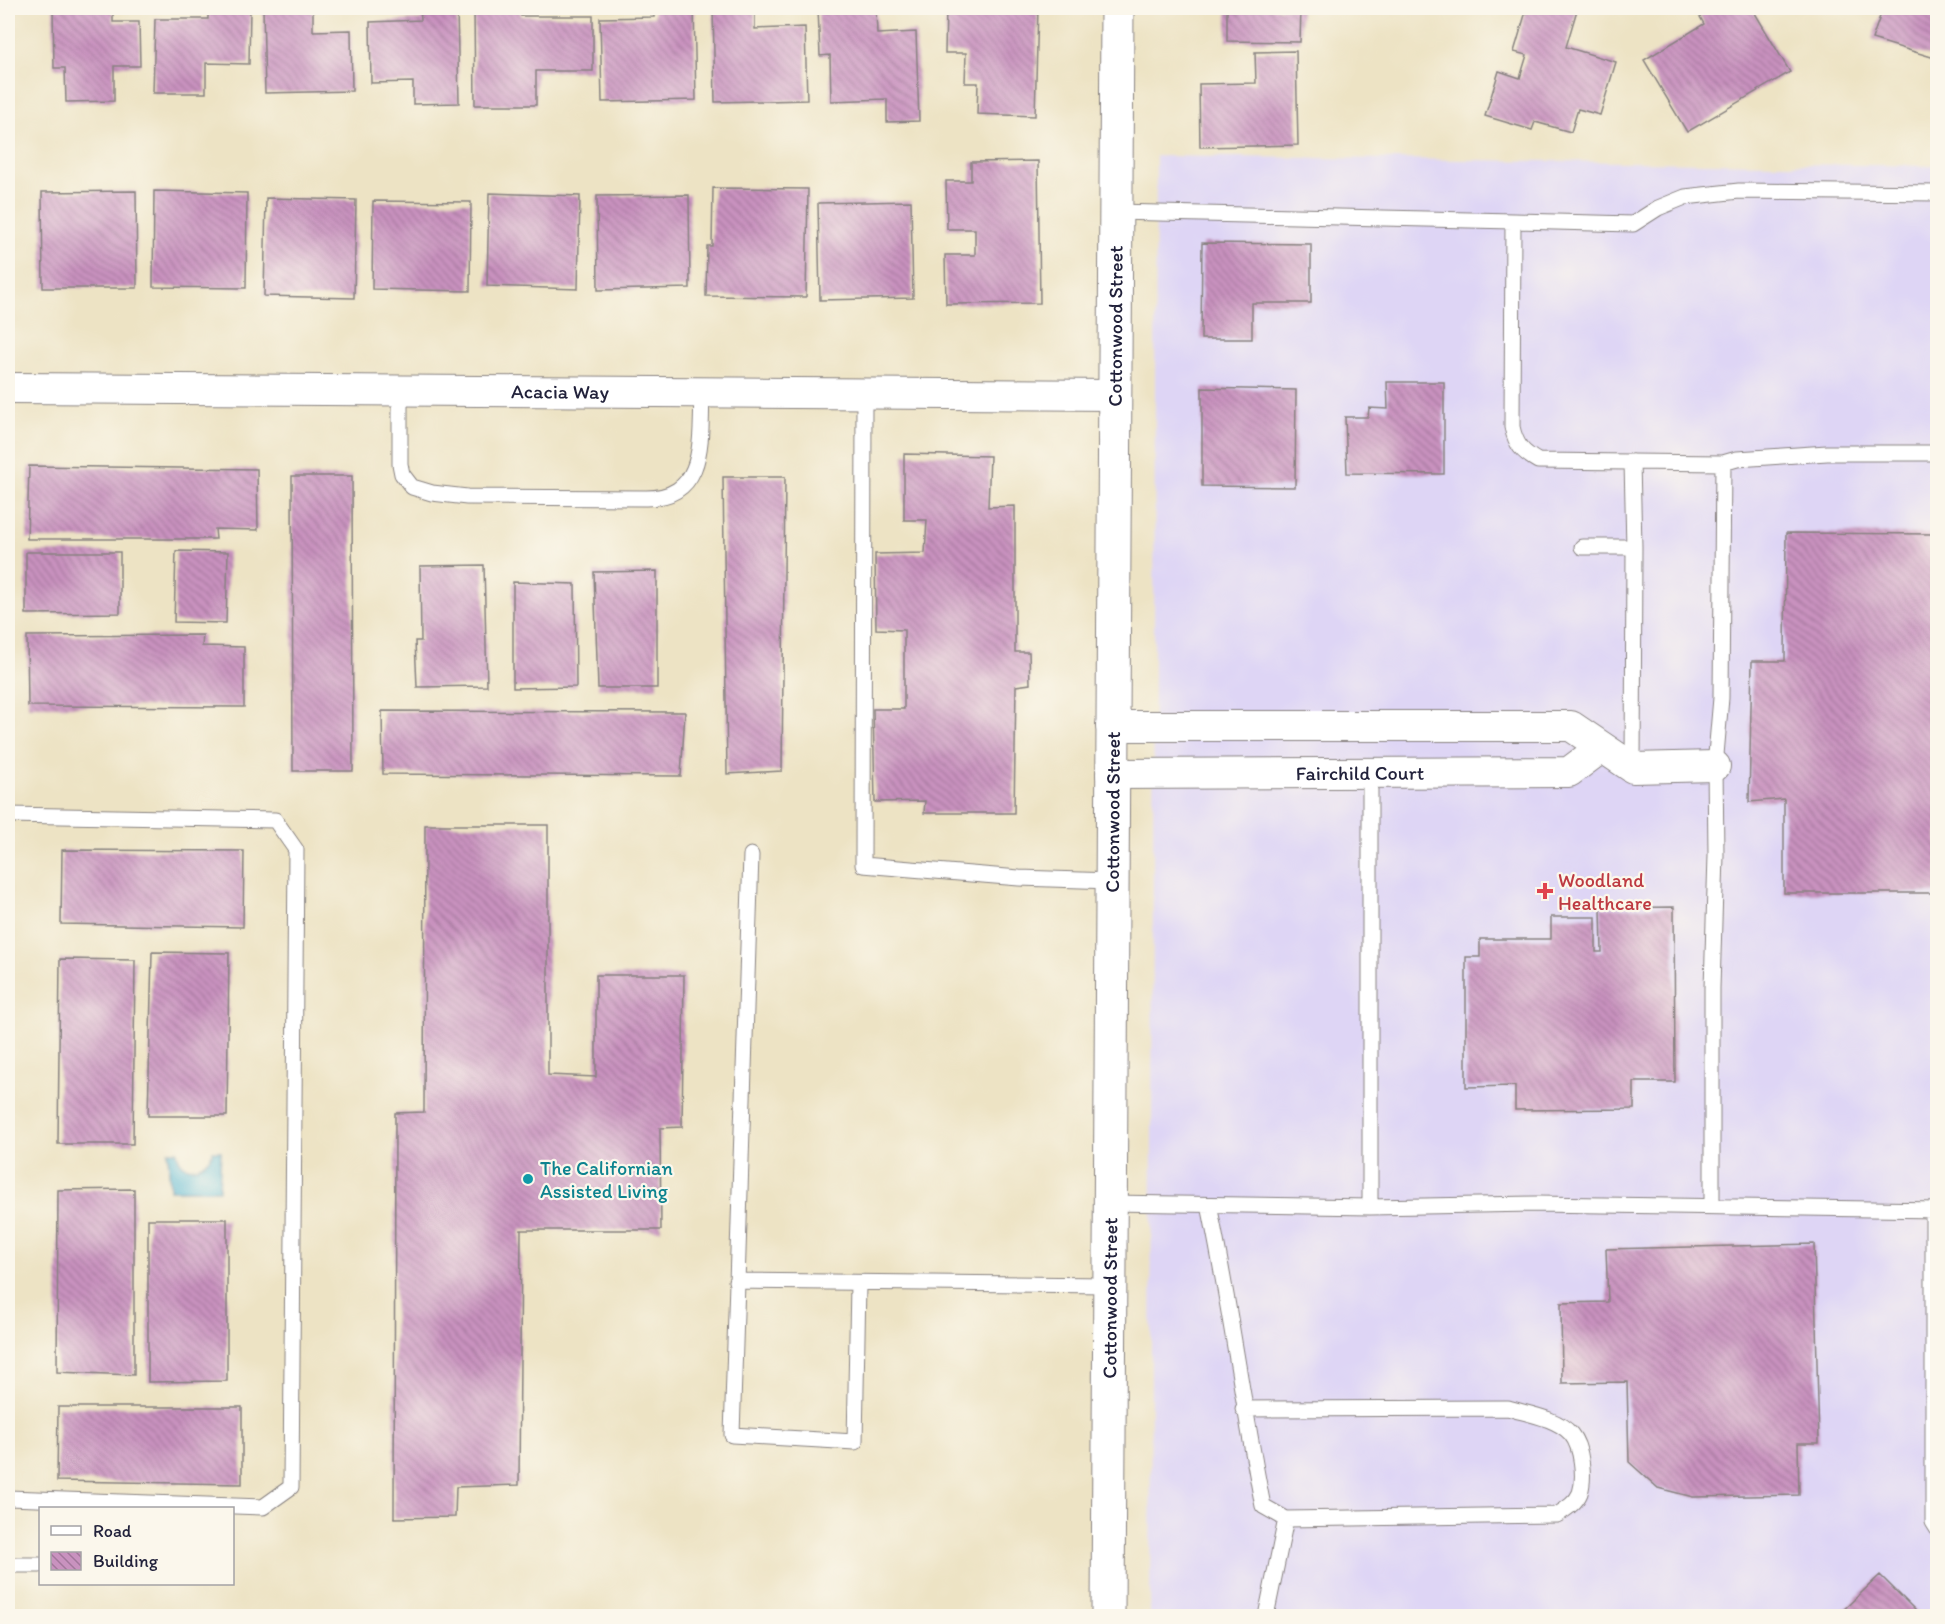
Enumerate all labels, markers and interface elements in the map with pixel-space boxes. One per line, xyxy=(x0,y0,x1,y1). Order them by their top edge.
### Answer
street label: Cottonwood Street xyxy=(1103,245,1128,407)
street label: Acacia Way xyxy=(511,379,610,404)
street label: Cottonwood Street xyxy=(1100,731,1125,893)
street label: Fairchild Court xyxy=(1296,761,1424,785)
place label: Woodland Healthcare xyxy=(1558,868,1652,915)
marker: Woodland Healthcare xyxy=(1536,882,1554,900)
place label: The Californian Assisted Living xyxy=(540,1156,673,1203)
marker: The Californian Assisted Living xyxy=(521,1172,535,1186)
street label: Cottonwood Street xyxy=(1097,1217,1122,1379)
legend xyxy=(39,1507,234,1585)
text: Road xyxy=(93,1520,132,1542)
text: Building xyxy=(93,1550,159,1572)

